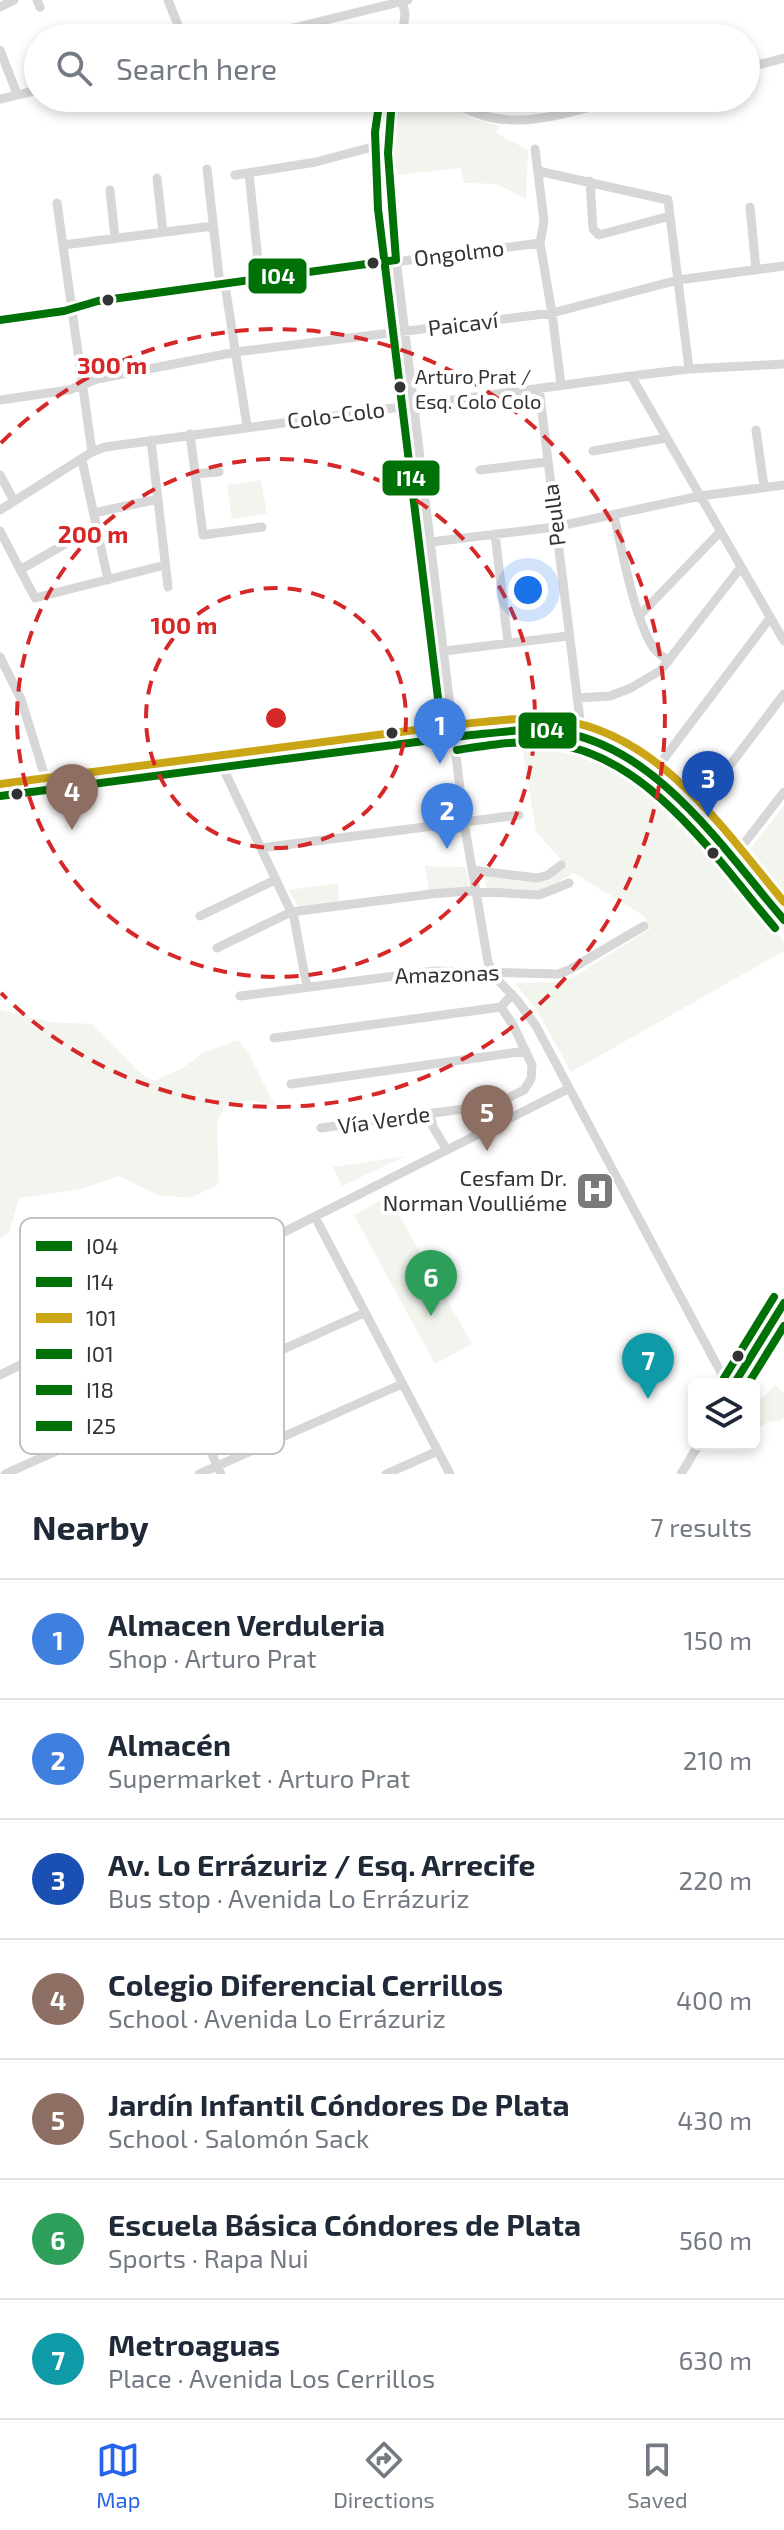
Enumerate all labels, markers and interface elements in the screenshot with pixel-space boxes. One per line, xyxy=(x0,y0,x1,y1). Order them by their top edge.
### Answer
search box xyxy=(24,24,760,112)
icon: search xyxy=(52,46,96,90)
text: Search here xyxy=(116,50,277,86)
street label: Ongolmo xyxy=(412,234,505,270)
unlabelled marker xyxy=(365,255,381,271)
line badge: I04 xyxy=(247,257,308,295)
text: I04 xyxy=(261,262,295,288)
unlabelled marker xyxy=(100,292,116,308)
street label: Paicaví xyxy=(426,306,501,340)
text: 300 m xyxy=(77,350,147,379)
place label: Arturo Prat / Esq. Colo Colo xyxy=(415,364,541,413)
marker: Arturo Prat / Esq. Colo Colo xyxy=(392,379,408,395)
street label: Colo-Colo xyxy=(286,395,386,433)
line badge: I14 xyxy=(381,459,441,497)
text: I14 xyxy=(396,464,426,490)
street label: Peulla xyxy=(536,483,570,548)
text: 200 m xyxy=(58,519,128,548)
your location xyxy=(508,570,548,610)
text: 100 m xyxy=(151,610,217,639)
pin: 1 xyxy=(414,698,466,764)
centre of rings xyxy=(262,704,290,732)
line badge: I04 xyxy=(517,711,578,750)
text: I04 xyxy=(530,716,564,742)
unlabelled marker xyxy=(384,725,400,741)
pin: 3 xyxy=(682,751,734,817)
pin: 4 xyxy=(46,764,98,830)
pin: 2 xyxy=(421,783,473,849)
unlabelled marker xyxy=(9,786,25,802)
unlabelled marker xyxy=(705,845,721,861)
street label: Amazonas xyxy=(394,958,500,988)
pin: 5 xyxy=(461,1085,513,1151)
street label: Vía Verde xyxy=(336,1100,432,1138)
place label: Cesfam Dr. Norman Voulliéme xyxy=(383,1164,567,1215)
hospital icon: Cesfam Dr. Norman Voulliéme xyxy=(574,1170,616,1212)
legend xyxy=(20,1218,284,1454)
text: I04 xyxy=(86,1232,119,1258)
pin: 6 xyxy=(405,1250,457,1316)
text: I14 xyxy=(86,1268,114,1294)
text: 101 xyxy=(86,1304,117,1330)
pin: 7 xyxy=(622,1333,674,1399)
text: I01 xyxy=(86,1340,114,1366)
unlabelled marker xyxy=(730,1348,746,1364)
text: I18 xyxy=(86,1376,114,1402)
map controls xyxy=(688,1378,760,1450)
button: layers xyxy=(688,1378,760,1450)
text: I25 xyxy=(86,1412,116,1438)
text: Nearby xyxy=(32,1506,149,1547)
text: 7 results xyxy=(650,1511,752,1542)
text: Almacen Verduleria xyxy=(108,1606,385,1642)
text: 1 xyxy=(52,1624,64,1655)
text: 150 m xyxy=(683,1624,752,1655)
text: Shop · Arturo Prat xyxy=(108,1642,317,1673)
text: Almacén xyxy=(108,1726,231,1762)
text: 2 xyxy=(50,1744,66,1775)
text: 210 m xyxy=(683,1744,752,1775)
text: Supermarket · Arturo Prat xyxy=(108,1762,410,1793)
text: Av. Lo Errázuriz / Esq. Arrecife xyxy=(108,1846,536,1882)
text: 3 xyxy=(51,1864,65,1895)
text: 220 m xyxy=(679,1864,752,1895)
text: Bus stop · Avenida Lo Errázuriz xyxy=(108,1882,470,1913)
text: Colegio Diferencial Cerrillos xyxy=(108,1966,503,2002)
text: 4 xyxy=(50,1984,66,2015)
text: 400 m xyxy=(676,1984,752,2015)
text: School · Avenida Lo Errázuriz xyxy=(108,2002,446,2033)
text: Jardín Infantil Cóndores De Plata xyxy=(108,2086,570,2122)
text: 5 xyxy=(51,2104,65,2135)
text: 430 m xyxy=(677,2104,752,2135)
text: School · Salomón Sack xyxy=(108,2122,369,2153)
text: Escuela Básica Cóndores de Plata xyxy=(108,2206,581,2242)
text: 6 xyxy=(50,2224,66,2255)
text: 560 m xyxy=(679,2224,752,2255)
text: Sports · Rapa Nui xyxy=(108,2242,309,2273)
text: Metroaguas xyxy=(108,2326,280,2362)
text: 7 xyxy=(51,2344,65,2375)
text: 630 m xyxy=(678,2344,752,2375)
text: Place · Avenida Los Cerrillos xyxy=(108,2362,435,2393)
tab: Map xyxy=(96,2438,140,2512)
tab: Directions xyxy=(333,2438,435,2512)
tab: Saved xyxy=(627,2438,688,2512)

